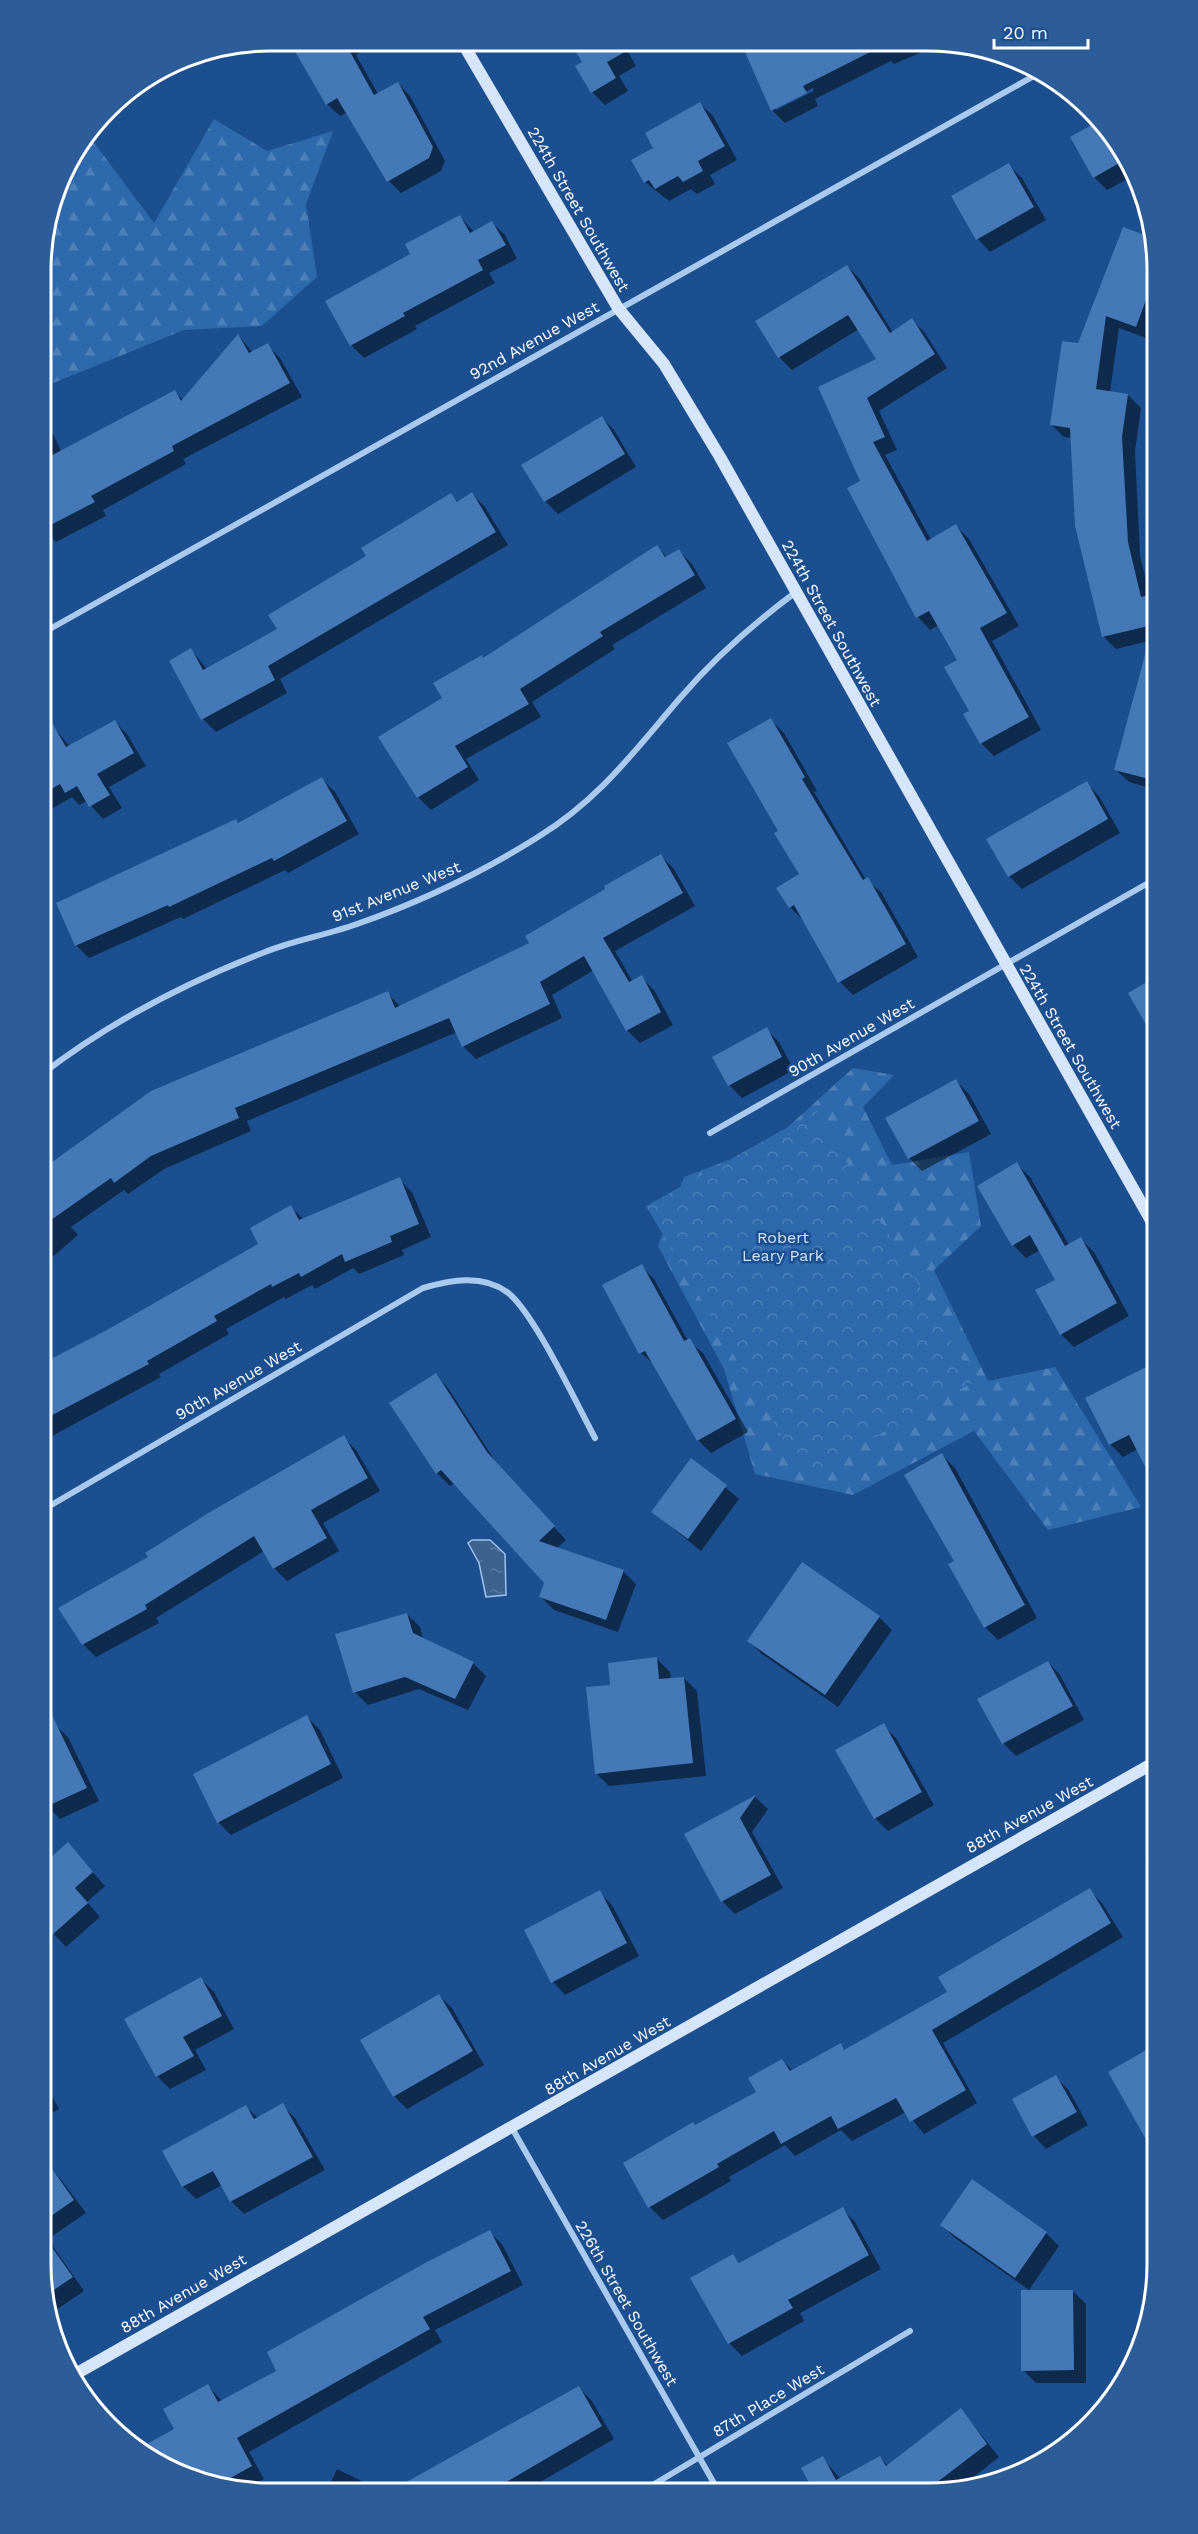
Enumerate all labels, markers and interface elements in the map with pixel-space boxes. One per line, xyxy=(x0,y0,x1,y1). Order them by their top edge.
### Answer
scale bar xyxy=(994,12,1088,50)
text: 20 m xyxy=(1003,22,1048,43)
street label: 224th Street Southwest xyxy=(524,123,634,295)
street label: 92nd Avenue West xyxy=(466,297,602,384)
street label: 224th Street Southwest xyxy=(778,537,885,710)
street label: 91st Avenue West xyxy=(329,857,463,926)
street label: 224th Street Southwest xyxy=(1016,960,1126,1132)
street label: 90th Avenue West xyxy=(785,994,918,1081)
park label: Robert Leary Park xyxy=(742,1228,824,1265)
street label: 90th Avenue West xyxy=(172,1337,305,1424)
street label: 88th Avenue West xyxy=(963,1772,1096,1857)
street label: 88th Avenue West xyxy=(541,2012,674,2099)
street label: 226th Street Southwest xyxy=(571,2217,682,2390)
street label: 88th Avenue West xyxy=(117,2250,250,2337)
street label: 87th Place West xyxy=(709,2360,828,2441)

